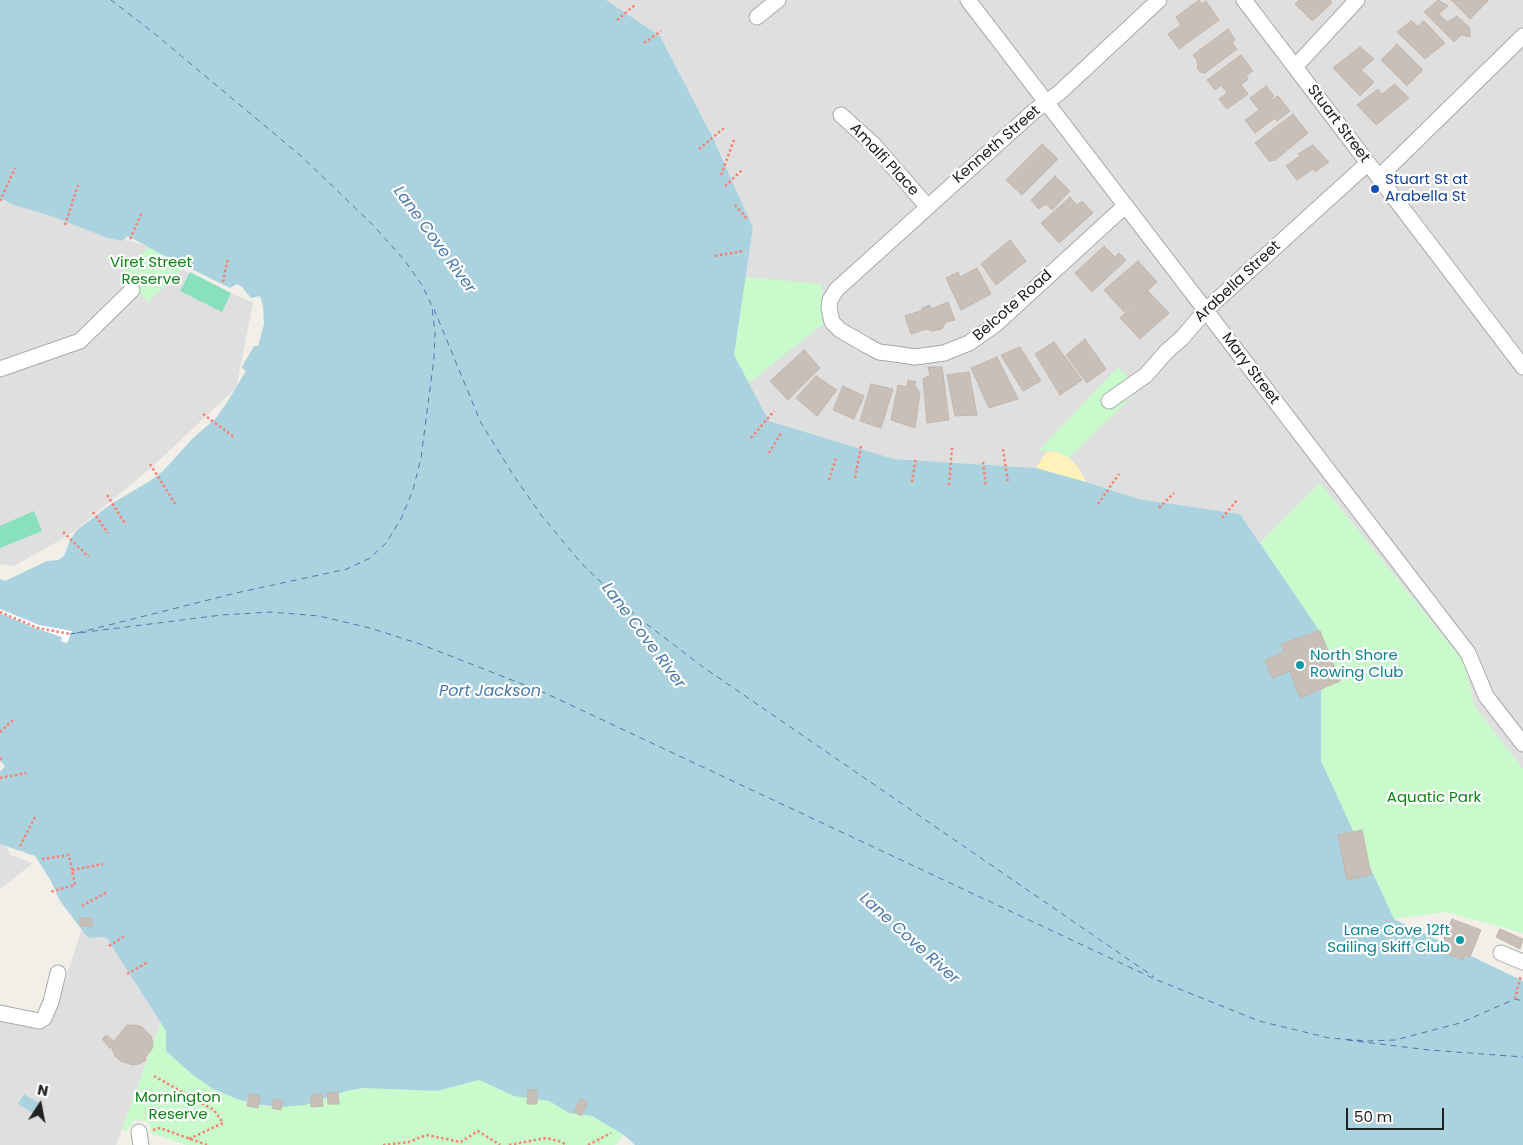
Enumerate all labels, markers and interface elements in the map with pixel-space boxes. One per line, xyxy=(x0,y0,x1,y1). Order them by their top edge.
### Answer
street label: Stuart Street xyxy=(1303,81,1373,167)
street label: Kenneth Street xyxy=(950,102,1044,188)
street label: Amalfi Place xyxy=(846,120,922,200)
place label: Stuart St at Arabella St xyxy=(1385,171,1468,206)
water label: Lane Cove River xyxy=(389,183,479,297)
marker: Stuart St at Arabella St xyxy=(1369,183,1381,195)
street label: Arabella Street xyxy=(1191,238,1285,326)
park label: Viret Street Reserve xyxy=(110,254,192,289)
street label: Belcote Road xyxy=(970,267,1056,345)
street label: Mary Street xyxy=(1217,330,1283,408)
water label: Lane Cove River xyxy=(597,579,689,693)
place label: North Shore Rowing Club xyxy=(1310,647,1403,682)
marker: North Shore Rowing Club xyxy=(1294,659,1306,671)
water label: Port Jackson xyxy=(439,682,541,702)
park label: Aquatic Park xyxy=(1387,789,1481,807)
water label: Lane Cove River xyxy=(855,889,963,989)
place label: Lane Cove 12ft Sailing Skiff Club xyxy=(1327,922,1450,957)
marker: Lane Cove 12ft Sailing Skiff Club xyxy=(1454,934,1466,946)
text: N xyxy=(36,1079,50,1101)
north arrow xyxy=(15,1080,65,1130)
park label: Mornington Reserve xyxy=(135,1089,221,1124)
scale bar xyxy=(1348,1098,1446,1130)
text: 50 m xyxy=(1354,1106,1392,1127)

